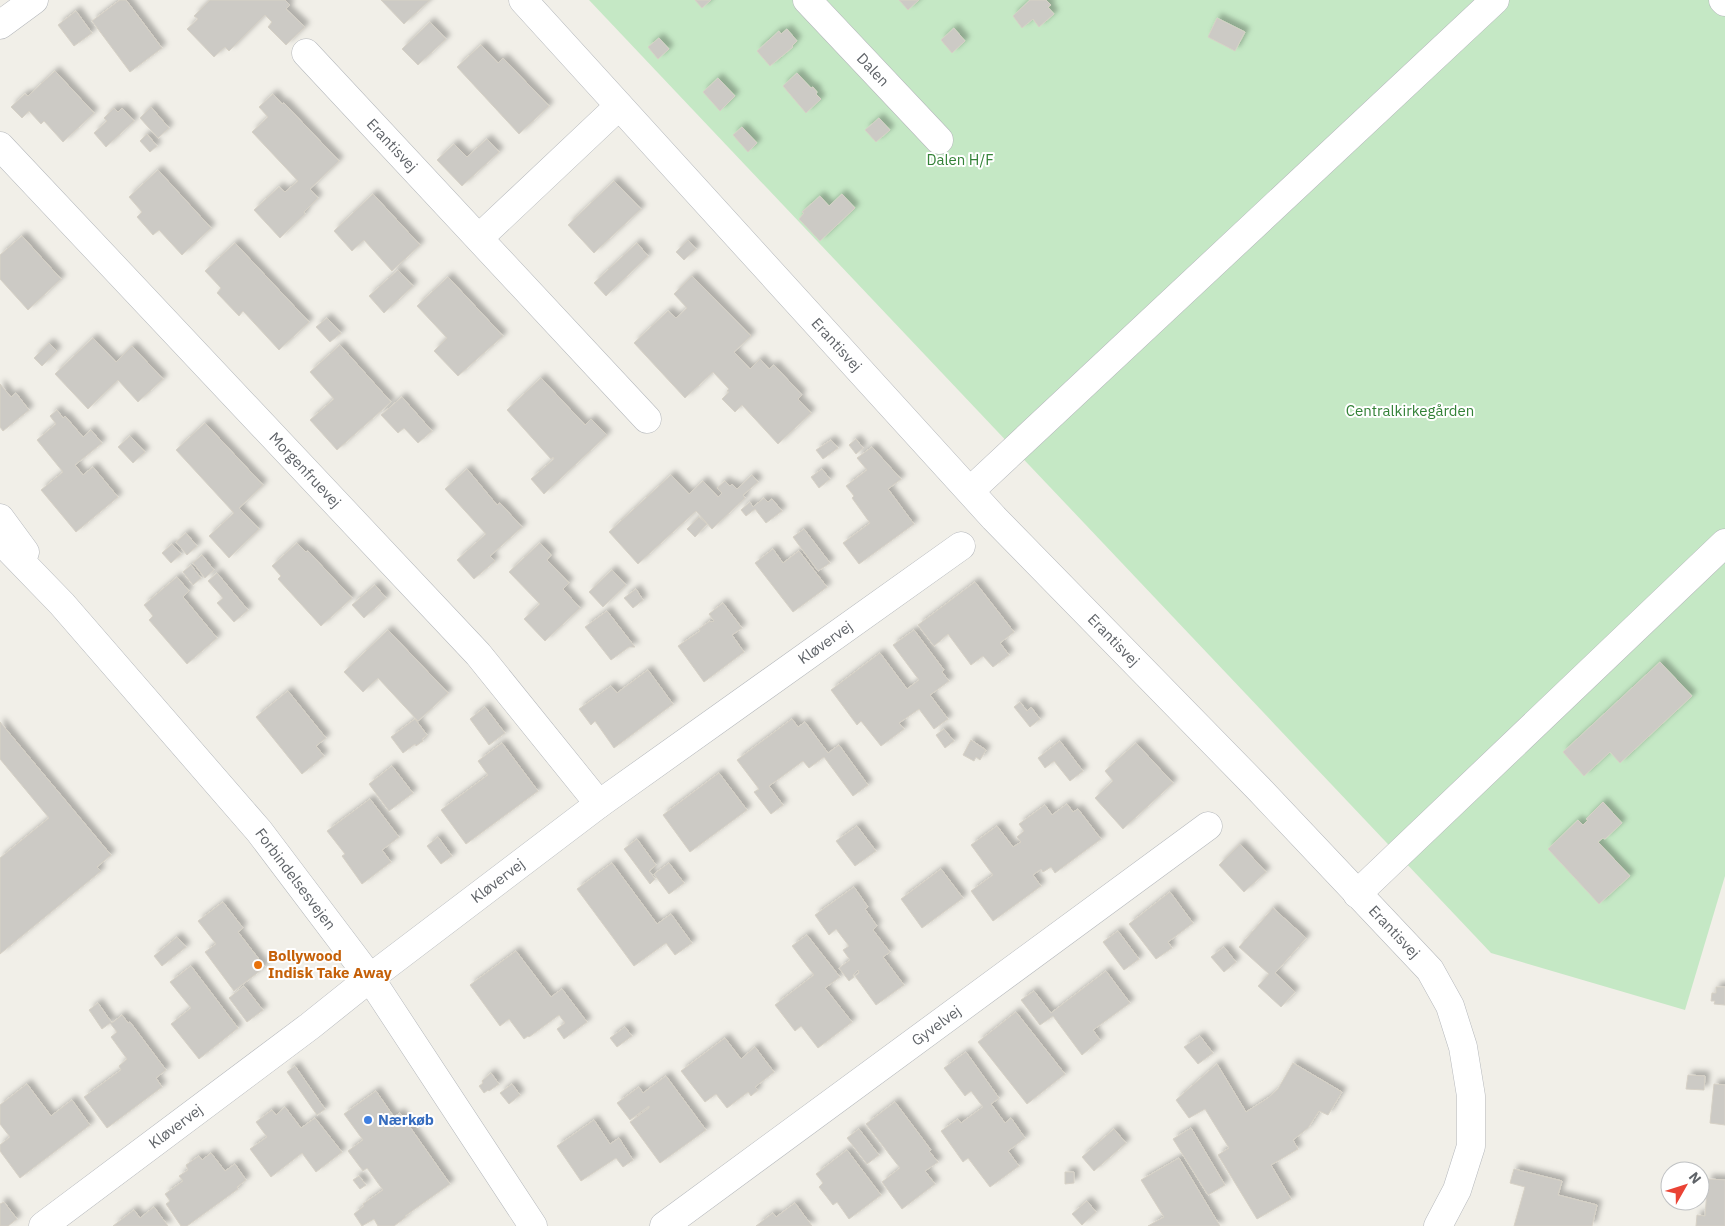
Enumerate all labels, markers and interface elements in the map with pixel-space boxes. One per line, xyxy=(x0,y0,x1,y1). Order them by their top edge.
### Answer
street label: Dalen xyxy=(853,49,893,90)
street label: Erantisvej xyxy=(363,114,422,176)
park label: Dalen H/F xyxy=(926,150,994,169)
street label: Erantisvej xyxy=(808,314,866,375)
park label: Centralkirkegården xyxy=(1346,401,1474,420)
street label: Morgenfruevej xyxy=(265,428,345,511)
street label: Erantisvej xyxy=(1084,610,1144,670)
street label: Kløvervej xyxy=(794,616,856,668)
street label: Forbindelsesvejen xyxy=(251,824,340,934)
street label: Kløvervej xyxy=(467,854,528,907)
street label: Erantisvej xyxy=(1365,901,1424,962)
place label: Bollywood Indisk Take Away xyxy=(268,946,392,982)
marker: Bollywood Indisk Take Away xyxy=(252,959,264,971)
street label: Gyvelvej xyxy=(908,1001,964,1050)
street label: Kløvervej xyxy=(145,1100,206,1152)
place label: Nærkøb xyxy=(378,1110,434,1129)
marker: Nærkøb xyxy=(362,1114,374,1126)
north arrow xyxy=(1660,1161,1710,1211)
text: N xyxy=(1685,1168,1705,1187)

